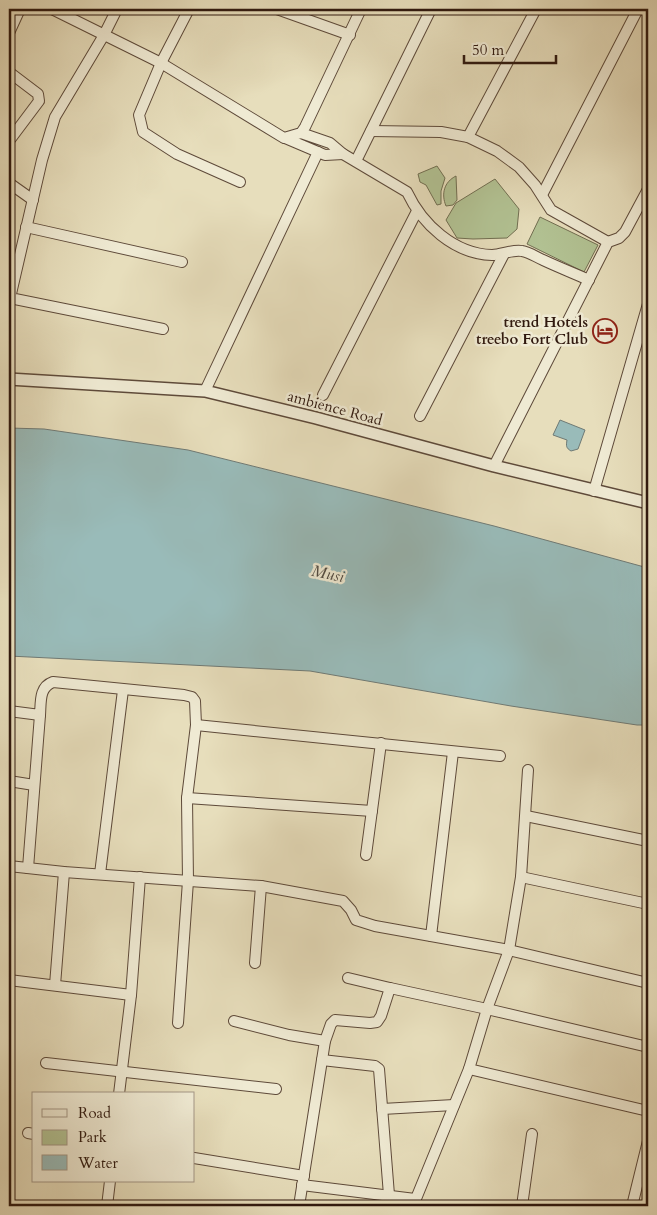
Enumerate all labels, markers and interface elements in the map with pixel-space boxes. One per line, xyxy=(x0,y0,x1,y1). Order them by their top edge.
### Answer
scale bar xyxy=(464,32,557,64)
text: 50 m xyxy=(472,40,504,60)
place label: trend Hotels treebo Fort Club xyxy=(476,312,588,349)
hotel icon: trend Hotels treebo Fort Club xyxy=(592,318,618,344)
street label: ambience Road xyxy=(285,386,385,430)
water label: Musi xyxy=(310,560,347,588)
legend xyxy=(32,1092,195,1182)
text: Road xyxy=(78,1103,111,1123)
text: Park xyxy=(78,1127,107,1147)
text: Water xyxy=(77,1153,119,1173)

